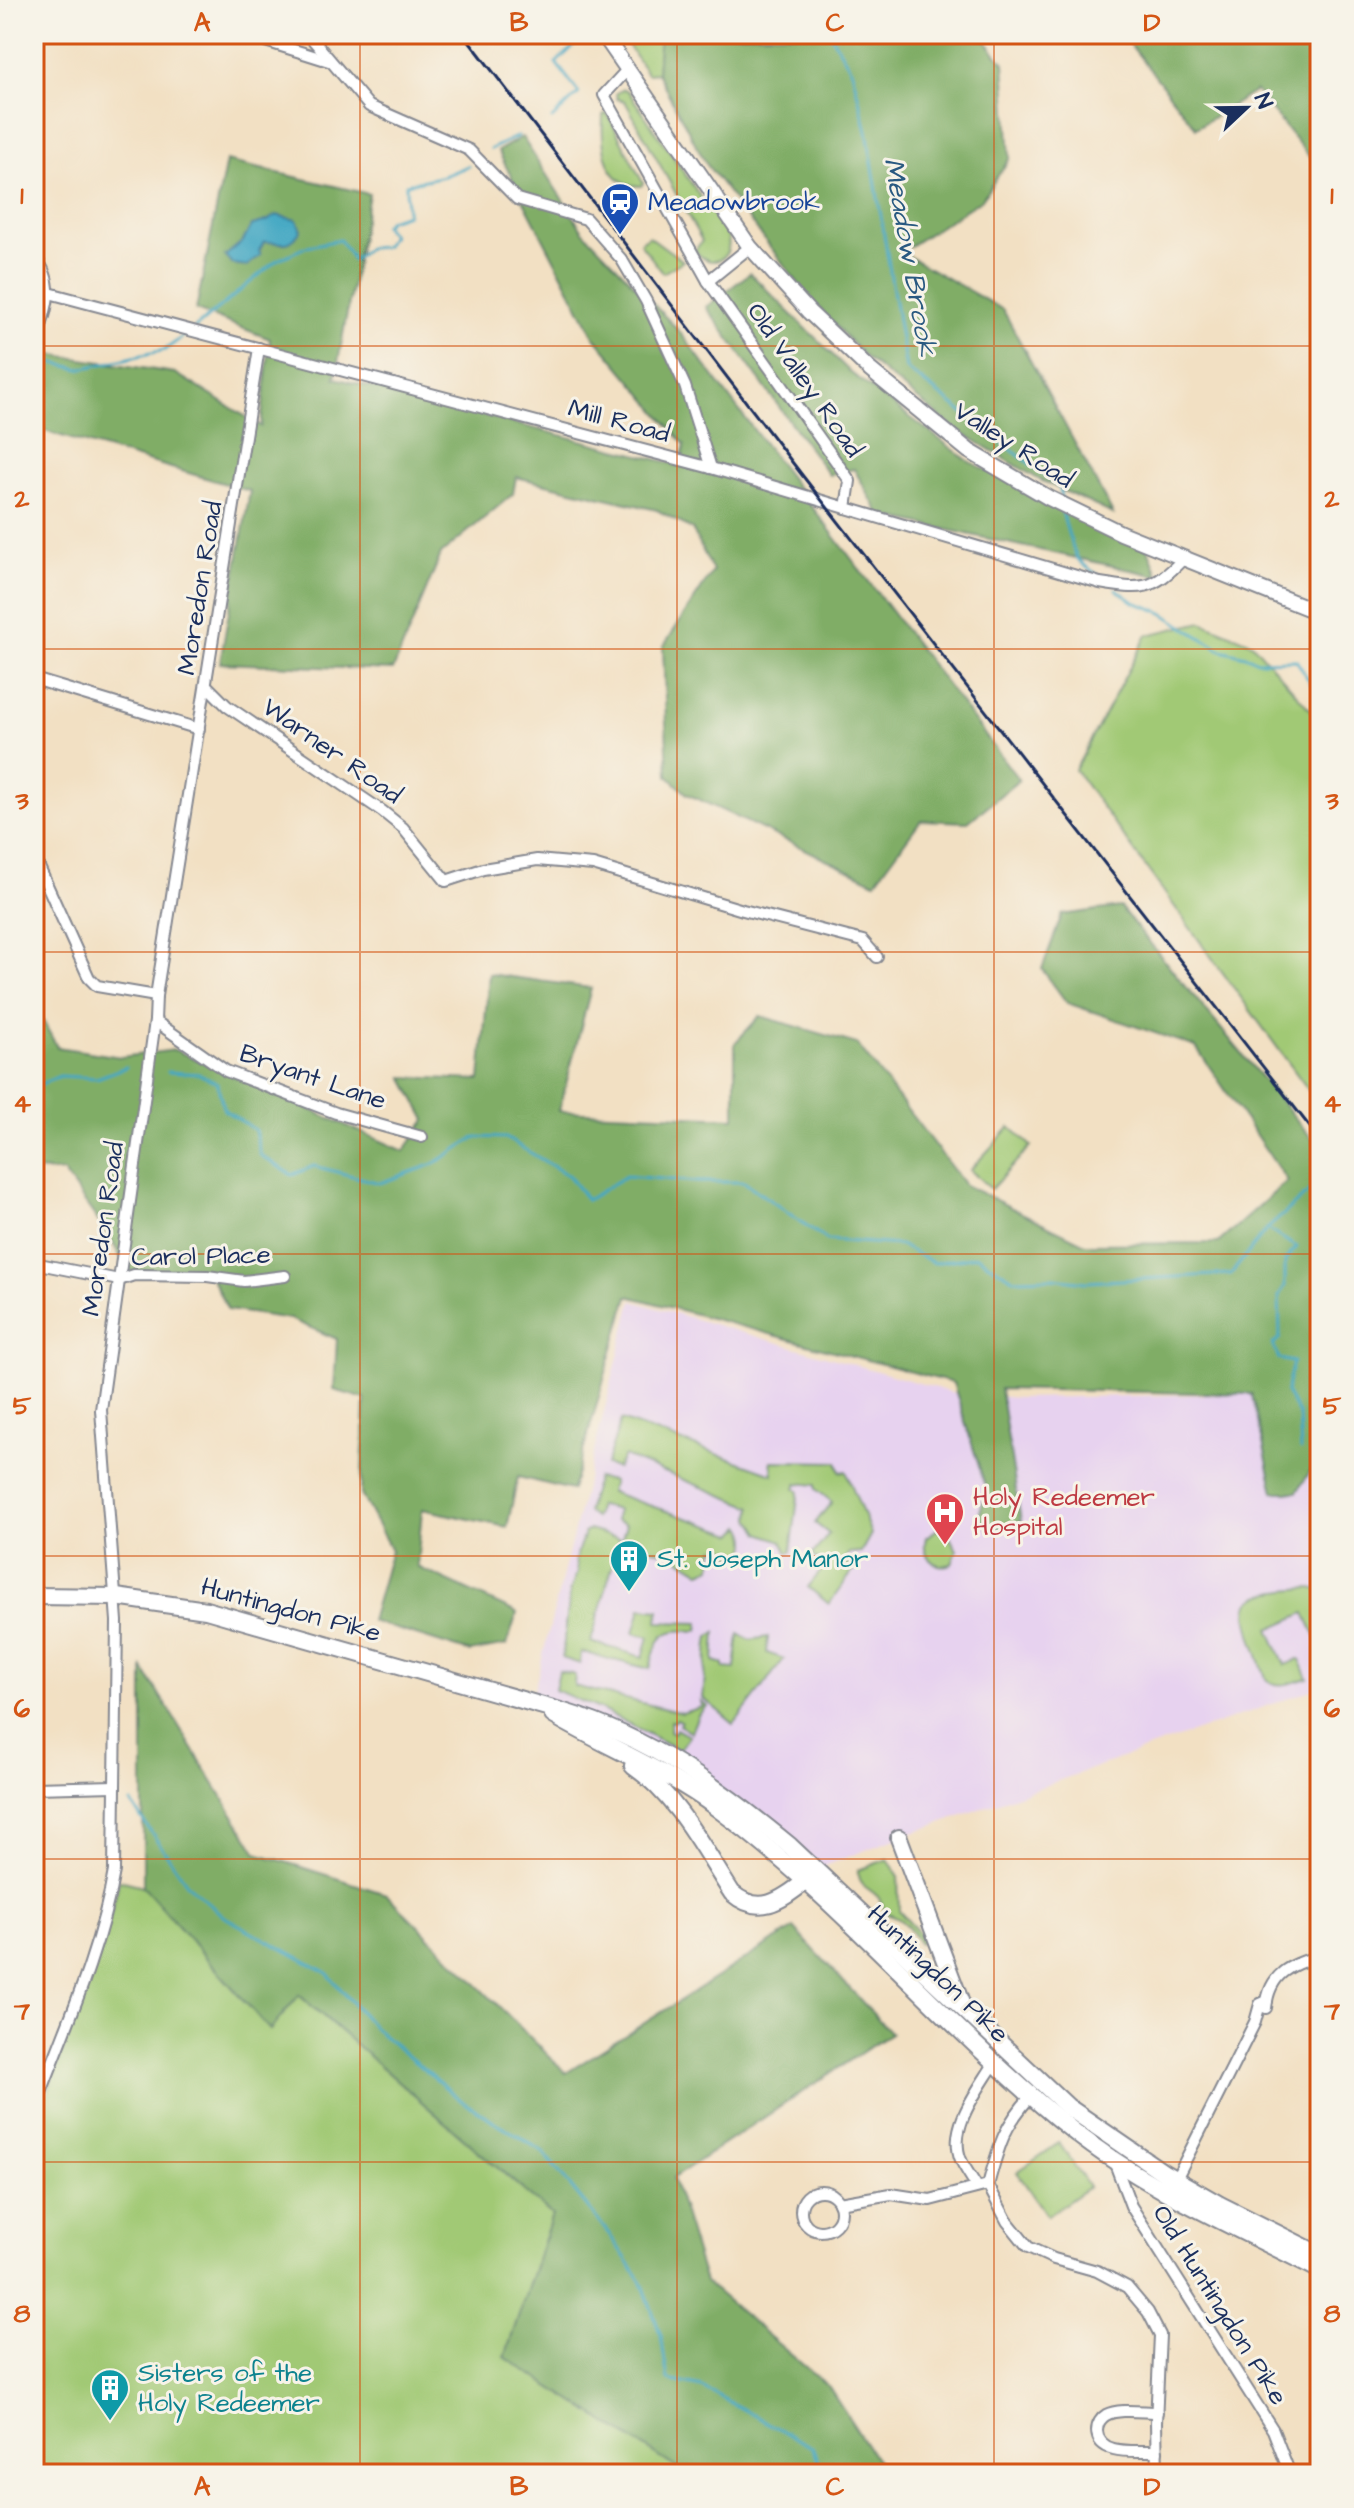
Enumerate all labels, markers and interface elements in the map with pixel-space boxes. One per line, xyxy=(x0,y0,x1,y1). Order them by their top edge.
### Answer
text: A xyxy=(194,5,211,41)
text: B xyxy=(510,5,529,41)
text: C xyxy=(826,5,845,41)
text: D xyxy=(1144,5,1161,41)
north arrow xyxy=(1206,68,1286,148)
text: N xyxy=(1246,89,1280,113)
water label: Meadow Brook xyxy=(873,155,947,360)
text: 1 xyxy=(20,178,24,214)
text: 1 xyxy=(1330,178,1334,214)
station icon: Meadowbrook xyxy=(599,181,641,236)
place label: Meadowbrook xyxy=(648,184,820,220)
street label: Old Valley Road xyxy=(737,295,872,466)
street label: Mill Road xyxy=(564,390,674,452)
street label: Valley Road xyxy=(946,393,1081,499)
text: 2 xyxy=(14,481,30,517)
text: 2 xyxy=(1324,481,1340,517)
street label: Moredon Road xyxy=(168,498,232,678)
street label: Warner Road xyxy=(255,689,409,813)
text: 3 xyxy=(14,783,29,819)
text: 3 xyxy=(1324,783,1339,819)
street label: Bryant Lane xyxy=(234,1035,391,1121)
text: 4 xyxy=(13,1086,31,1122)
text: 4 xyxy=(1323,1086,1341,1122)
street label: Moredon Road xyxy=(73,1140,133,1318)
street label: Carol Place xyxy=(131,1237,271,1275)
text: 5 xyxy=(13,1388,32,1424)
text: 5 xyxy=(1323,1388,1342,1424)
place label: Holy Redeemer Hospital xyxy=(973,1479,1155,1545)
hospital icon: Holy Redeemer Hospital xyxy=(924,1491,966,1546)
building icon: St. Joseph Manor xyxy=(608,1538,650,1593)
place label: St. Joseph Manor xyxy=(657,1541,868,1577)
street label: Huntingdon Pike xyxy=(197,1569,385,1653)
text: 6 xyxy=(14,1691,31,1727)
text: 6 xyxy=(1324,1691,1341,1727)
street label: Huntingdon Pike xyxy=(858,1897,1017,2053)
text: 7 xyxy=(13,1993,30,2029)
text: 7 xyxy=(1323,1993,1340,2029)
street label: Old Huntingdon Pike xyxy=(1142,2198,1296,2413)
text: 8 xyxy=(14,2296,31,2332)
text: 8 xyxy=(1324,2296,1341,2332)
place label: Sisters of the Holy Redeemer xyxy=(138,2355,320,2423)
building icon: Sisters of the Holy Redeemer xyxy=(89,2367,131,2422)
text: A xyxy=(194,2469,211,2505)
text: B xyxy=(510,2469,529,2505)
text: C xyxy=(826,2469,845,2505)
text: D xyxy=(1144,2469,1161,2505)

